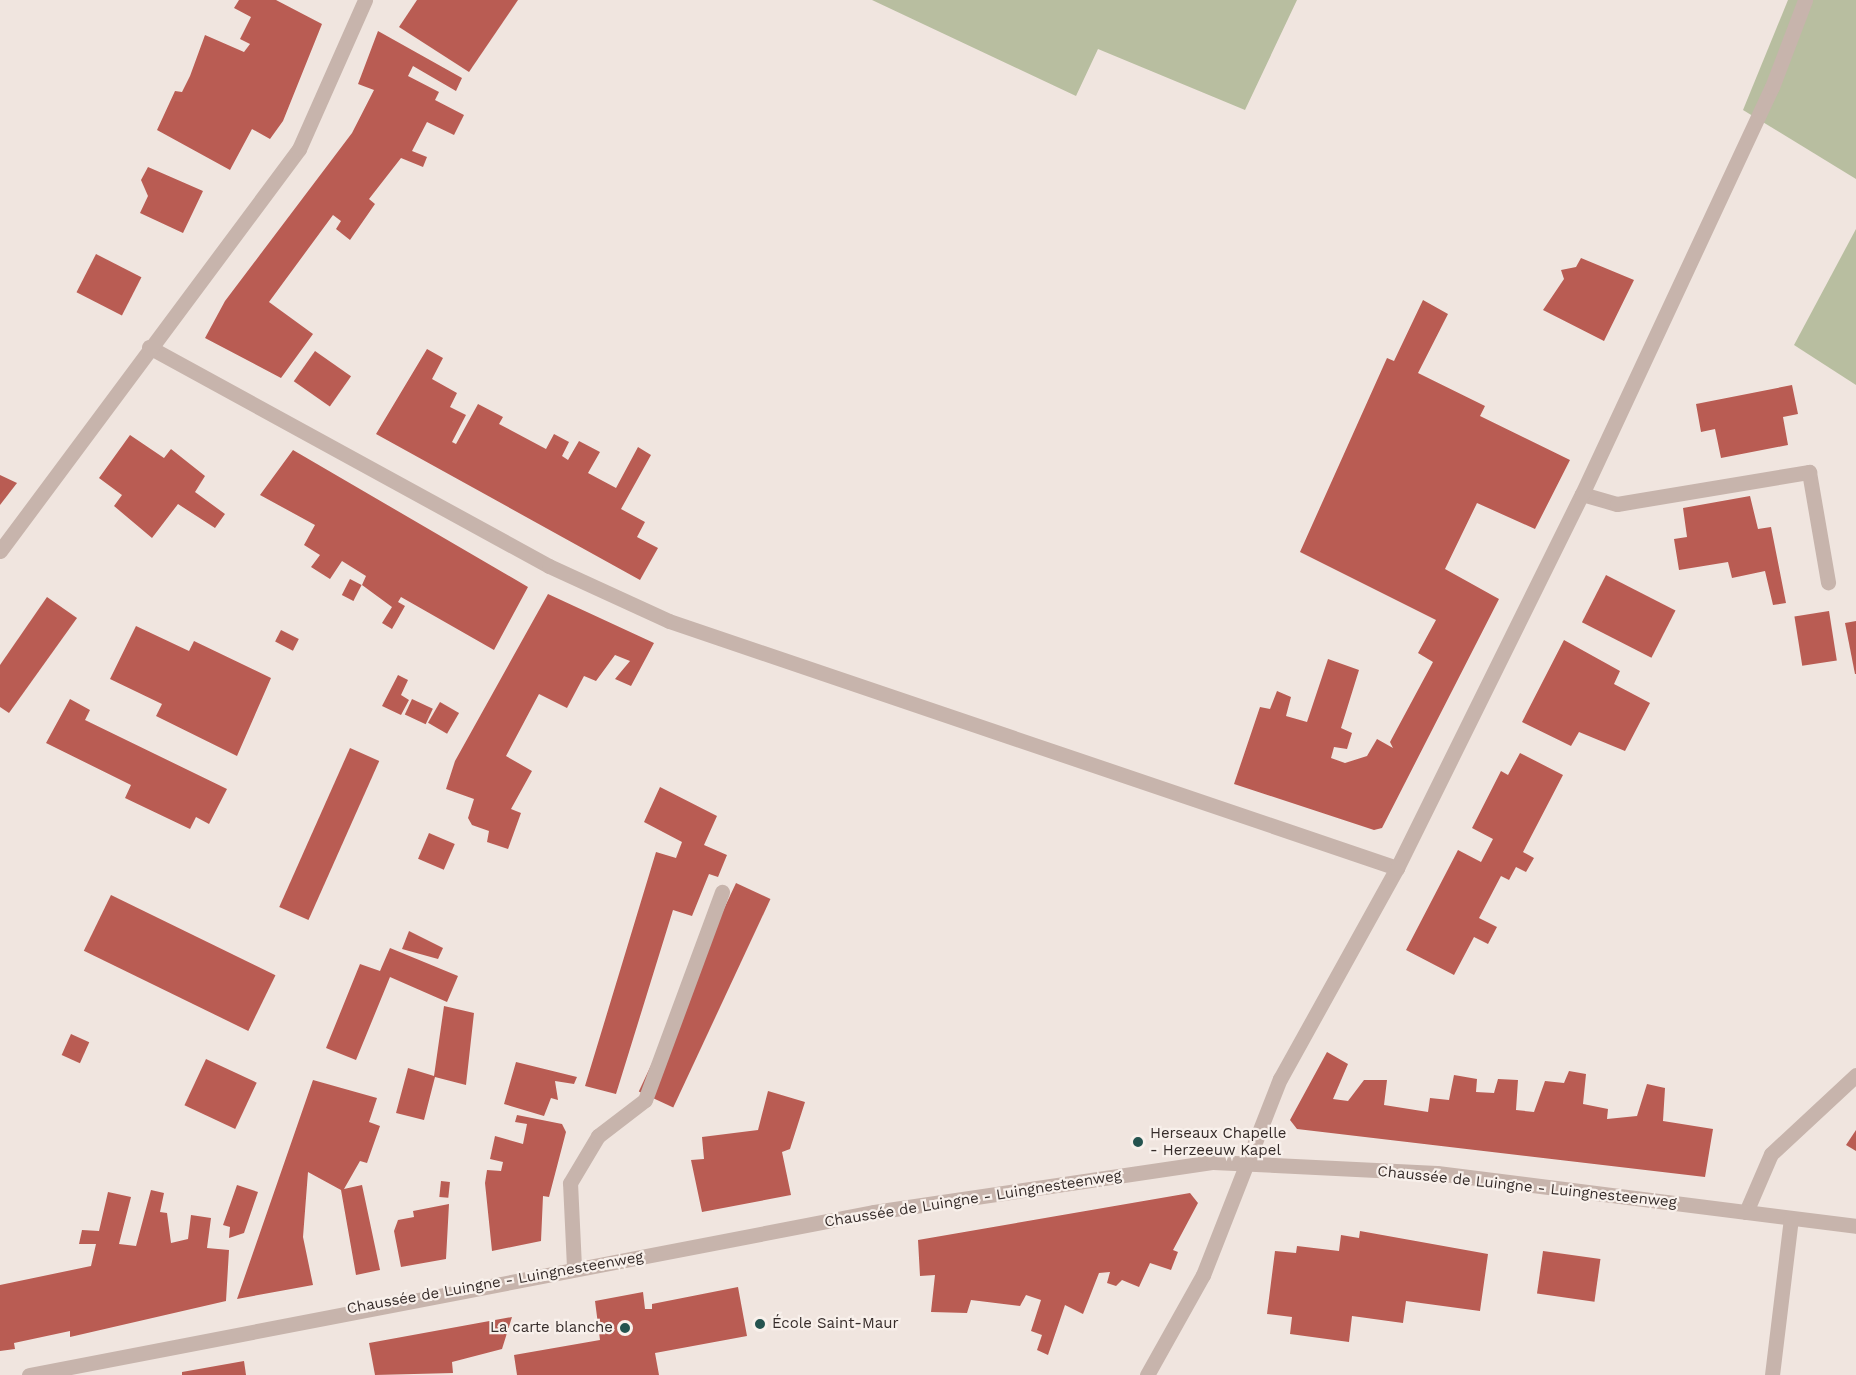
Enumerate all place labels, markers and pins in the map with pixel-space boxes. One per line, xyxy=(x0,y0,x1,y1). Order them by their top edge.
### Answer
place label: Herseaux Chapelle - Herzeeuw Kapel xyxy=(1150,1124,1287,1159)
marker: Herseaux Chapelle - Herzeeuw Kapel xyxy=(1131,1135,1145,1149)
place label: École Saint-Maur xyxy=(772,1315,899,1333)
marker: École Saint-Maur xyxy=(753,1317,767,1331)
place label: La carte blanche xyxy=(490,1319,613,1337)
marker: La carte blanche xyxy=(618,1321,632,1335)

